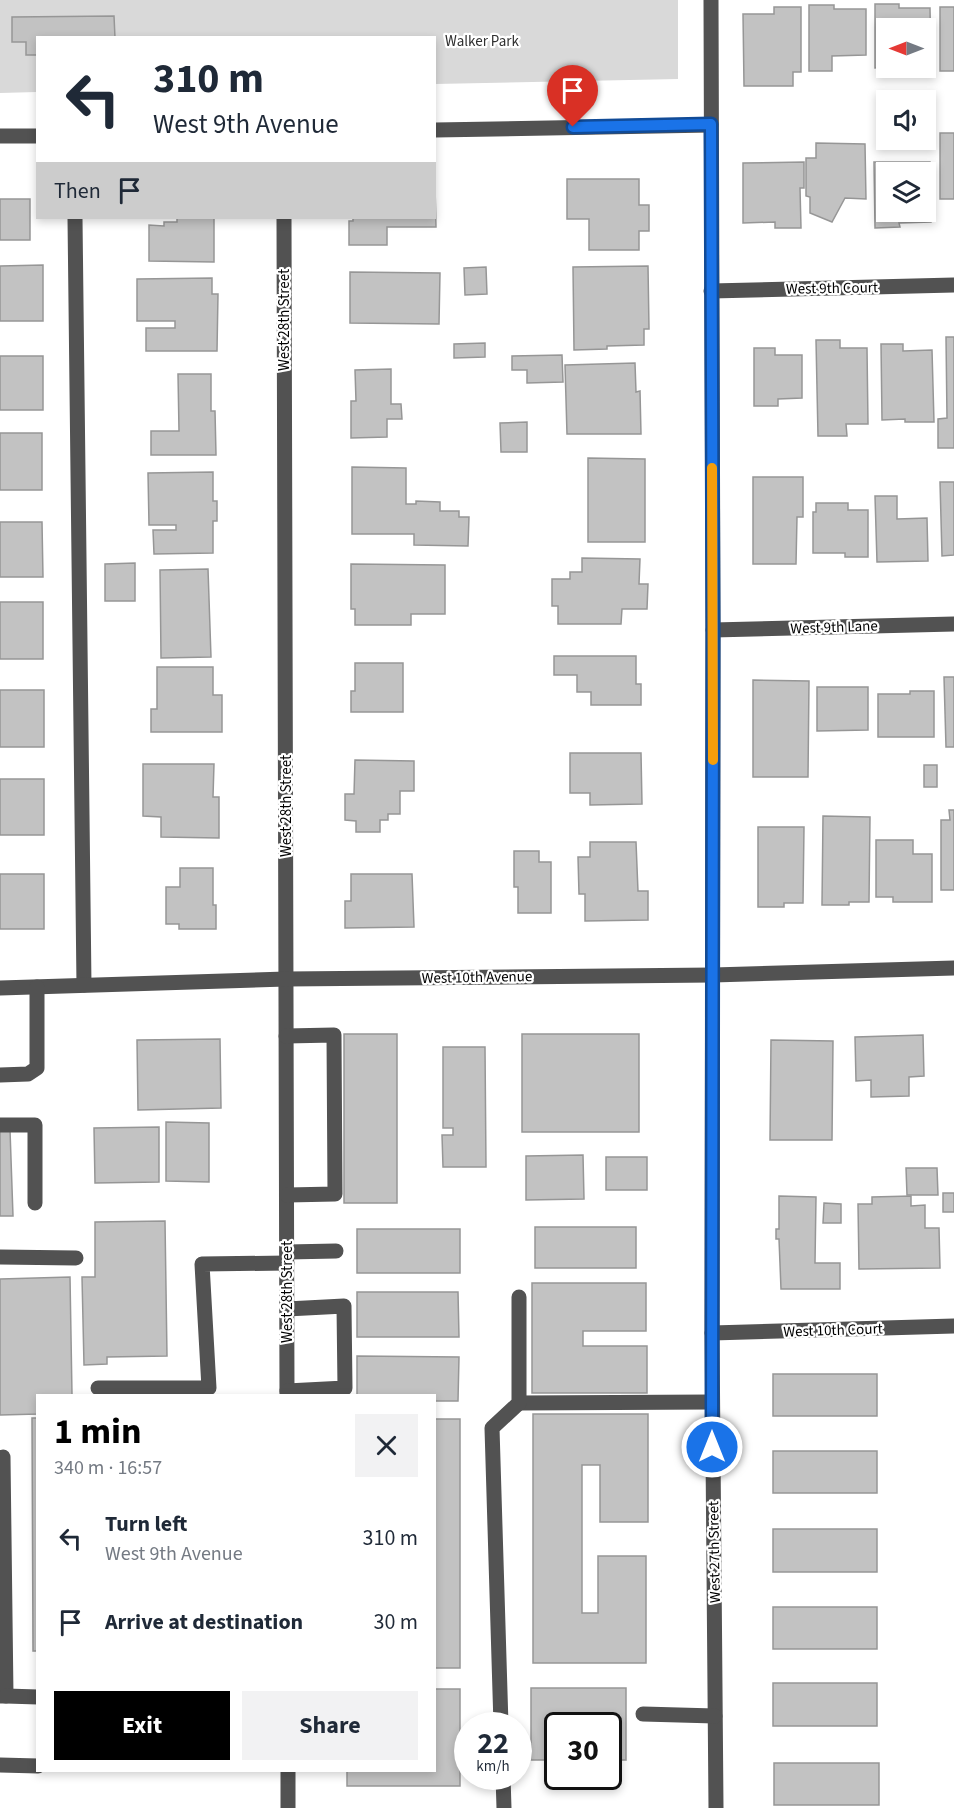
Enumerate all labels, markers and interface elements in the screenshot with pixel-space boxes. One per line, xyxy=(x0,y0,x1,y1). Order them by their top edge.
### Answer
north arrow xyxy=(876,18,936,78)
map controls xyxy=(876,18,936,222)
park label: Walker Park xyxy=(445,31,519,52)
text: 310 m xyxy=(153,49,264,109)
icon: left xyxy=(54,60,132,138)
pin xyxy=(547,65,598,127)
icon: arrive xyxy=(556,74,589,107)
button: sound xyxy=(876,90,936,150)
text: West 9th Avenue xyxy=(153,105,339,144)
button: layers xyxy=(876,162,936,222)
icon: arrive xyxy=(113,174,146,207)
text: Then xyxy=(54,175,101,207)
street label: West 28th Street xyxy=(274,269,295,371)
street label: West 9th Court xyxy=(786,277,878,300)
street label: West 9th Lane xyxy=(790,615,878,640)
street label: West 28th Street xyxy=(276,755,297,857)
street label: West 10th Avenue xyxy=(422,966,533,989)
street label: West 28th Street xyxy=(277,1241,298,1343)
street label: West 10th Court xyxy=(783,1318,883,1343)
text: 1 min xyxy=(54,1406,142,1457)
button: close xyxy=(355,1414,418,1477)
position arrow xyxy=(680,1415,744,1479)
text: 340 m · 16:57 xyxy=(54,1454,162,1482)
street label: West 27th Street xyxy=(703,1501,726,1603)
text: Turn left xyxy=(105,1508,187,1540)
icon: left xyxy=(54,1522,87,1555)
text: 310 m xyxy=(363,1522,418,1554)
text: West 9th Avenue xyxy=(105,1540,243,1568)
icon: arrive xyxy=(54,1606,87,1639)
text: Arrive at destination xyxy=(105,1606,303,1638)
text: 30 m xyxy=(373,1606,418,1638)
button: Exit xyxy=(54,1691,230,1760)
button: Share xyxy=(242,1691,418,1760)
speed limit sign: 30 xyxy=(544,1712,622,1790)
text: 22 xyxy=(477,1722,509,1765)
text: km/h xyxy=(476,1756,510,1777)

